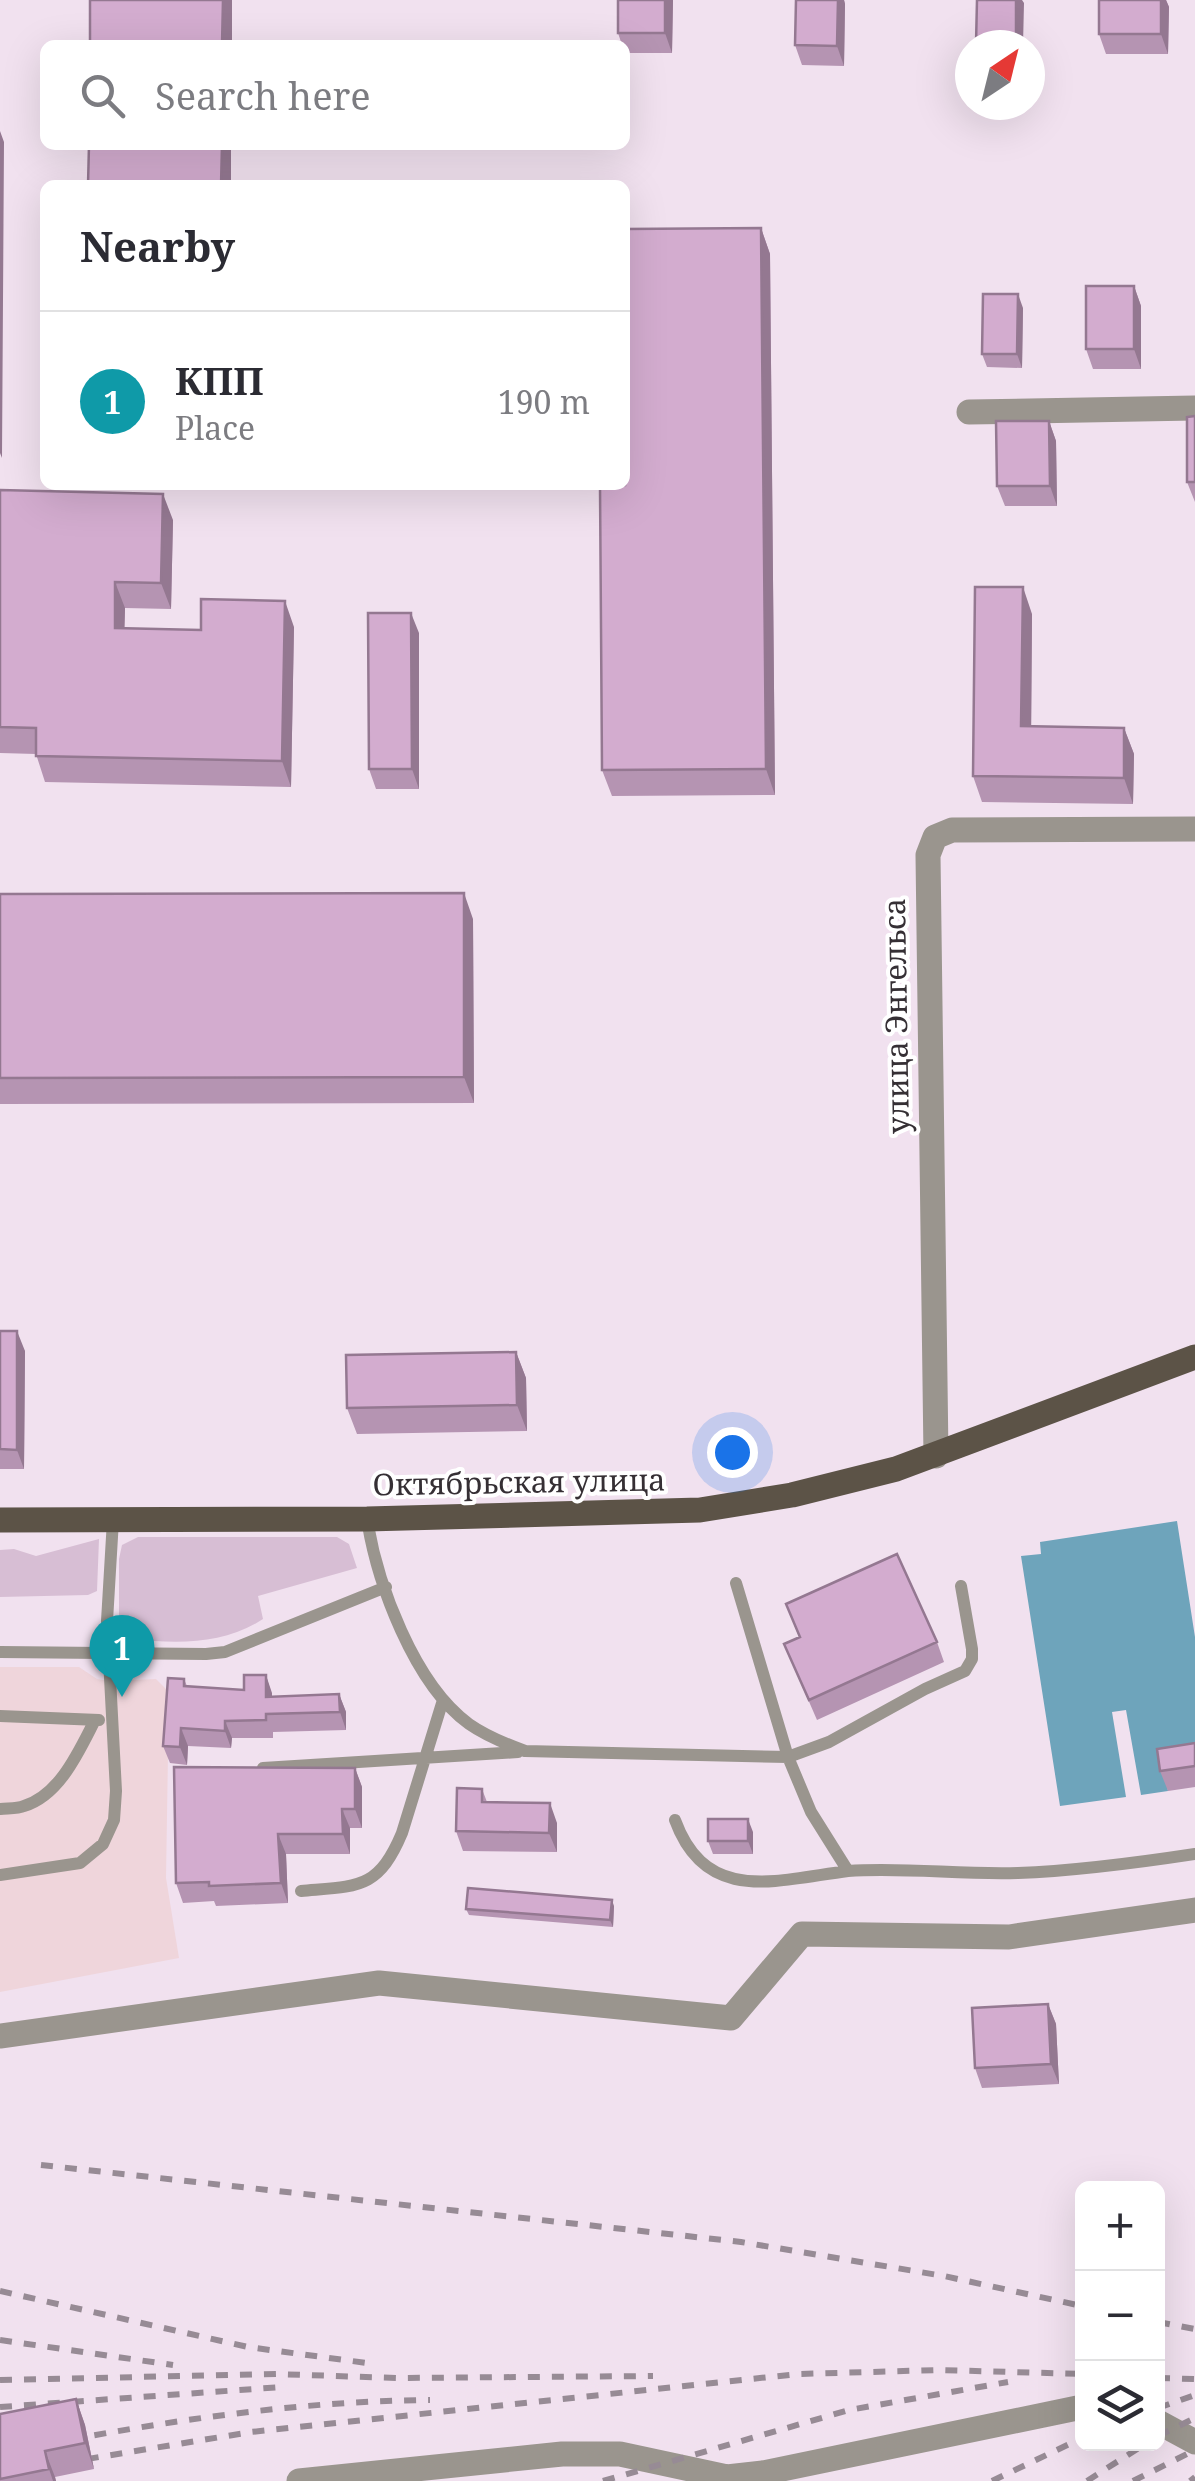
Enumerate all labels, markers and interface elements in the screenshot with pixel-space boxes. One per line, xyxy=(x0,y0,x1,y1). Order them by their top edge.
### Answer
north arrow xyxy=(955,30,1045,120)
search box xyxy=(40,40,630,150)
icon: search xyxy=(75,68,130,123)
text: Search here xyxy=(155,69,371,121)
text: Nearby xyxy=(80,217,235,274)
text: КПП xyxy=(175,354,264,406)
text: 1 xyxy=(103,380,122,423)
text: 190 m xyxy=(498,380,590,423)
text: Place xyxy=(175,406,255,449)
street label: улица Энгельса xyxy=(873,898,918,1134)
your location xyxy=(707,1427,758,1478)
street label: Октябрьская улица xyxy=(372,1458,666,1505)
pin: 1 xyxy=(90,1614,154,1697)
map controls xyxy=(1075,2181,1165,2451)
button: + xyxy=(1075,2181,1165,2271)
button: − xyxy=(1075,2271,1165,2361)
button: layers xyxy=(1075,2361,1165,2451)

